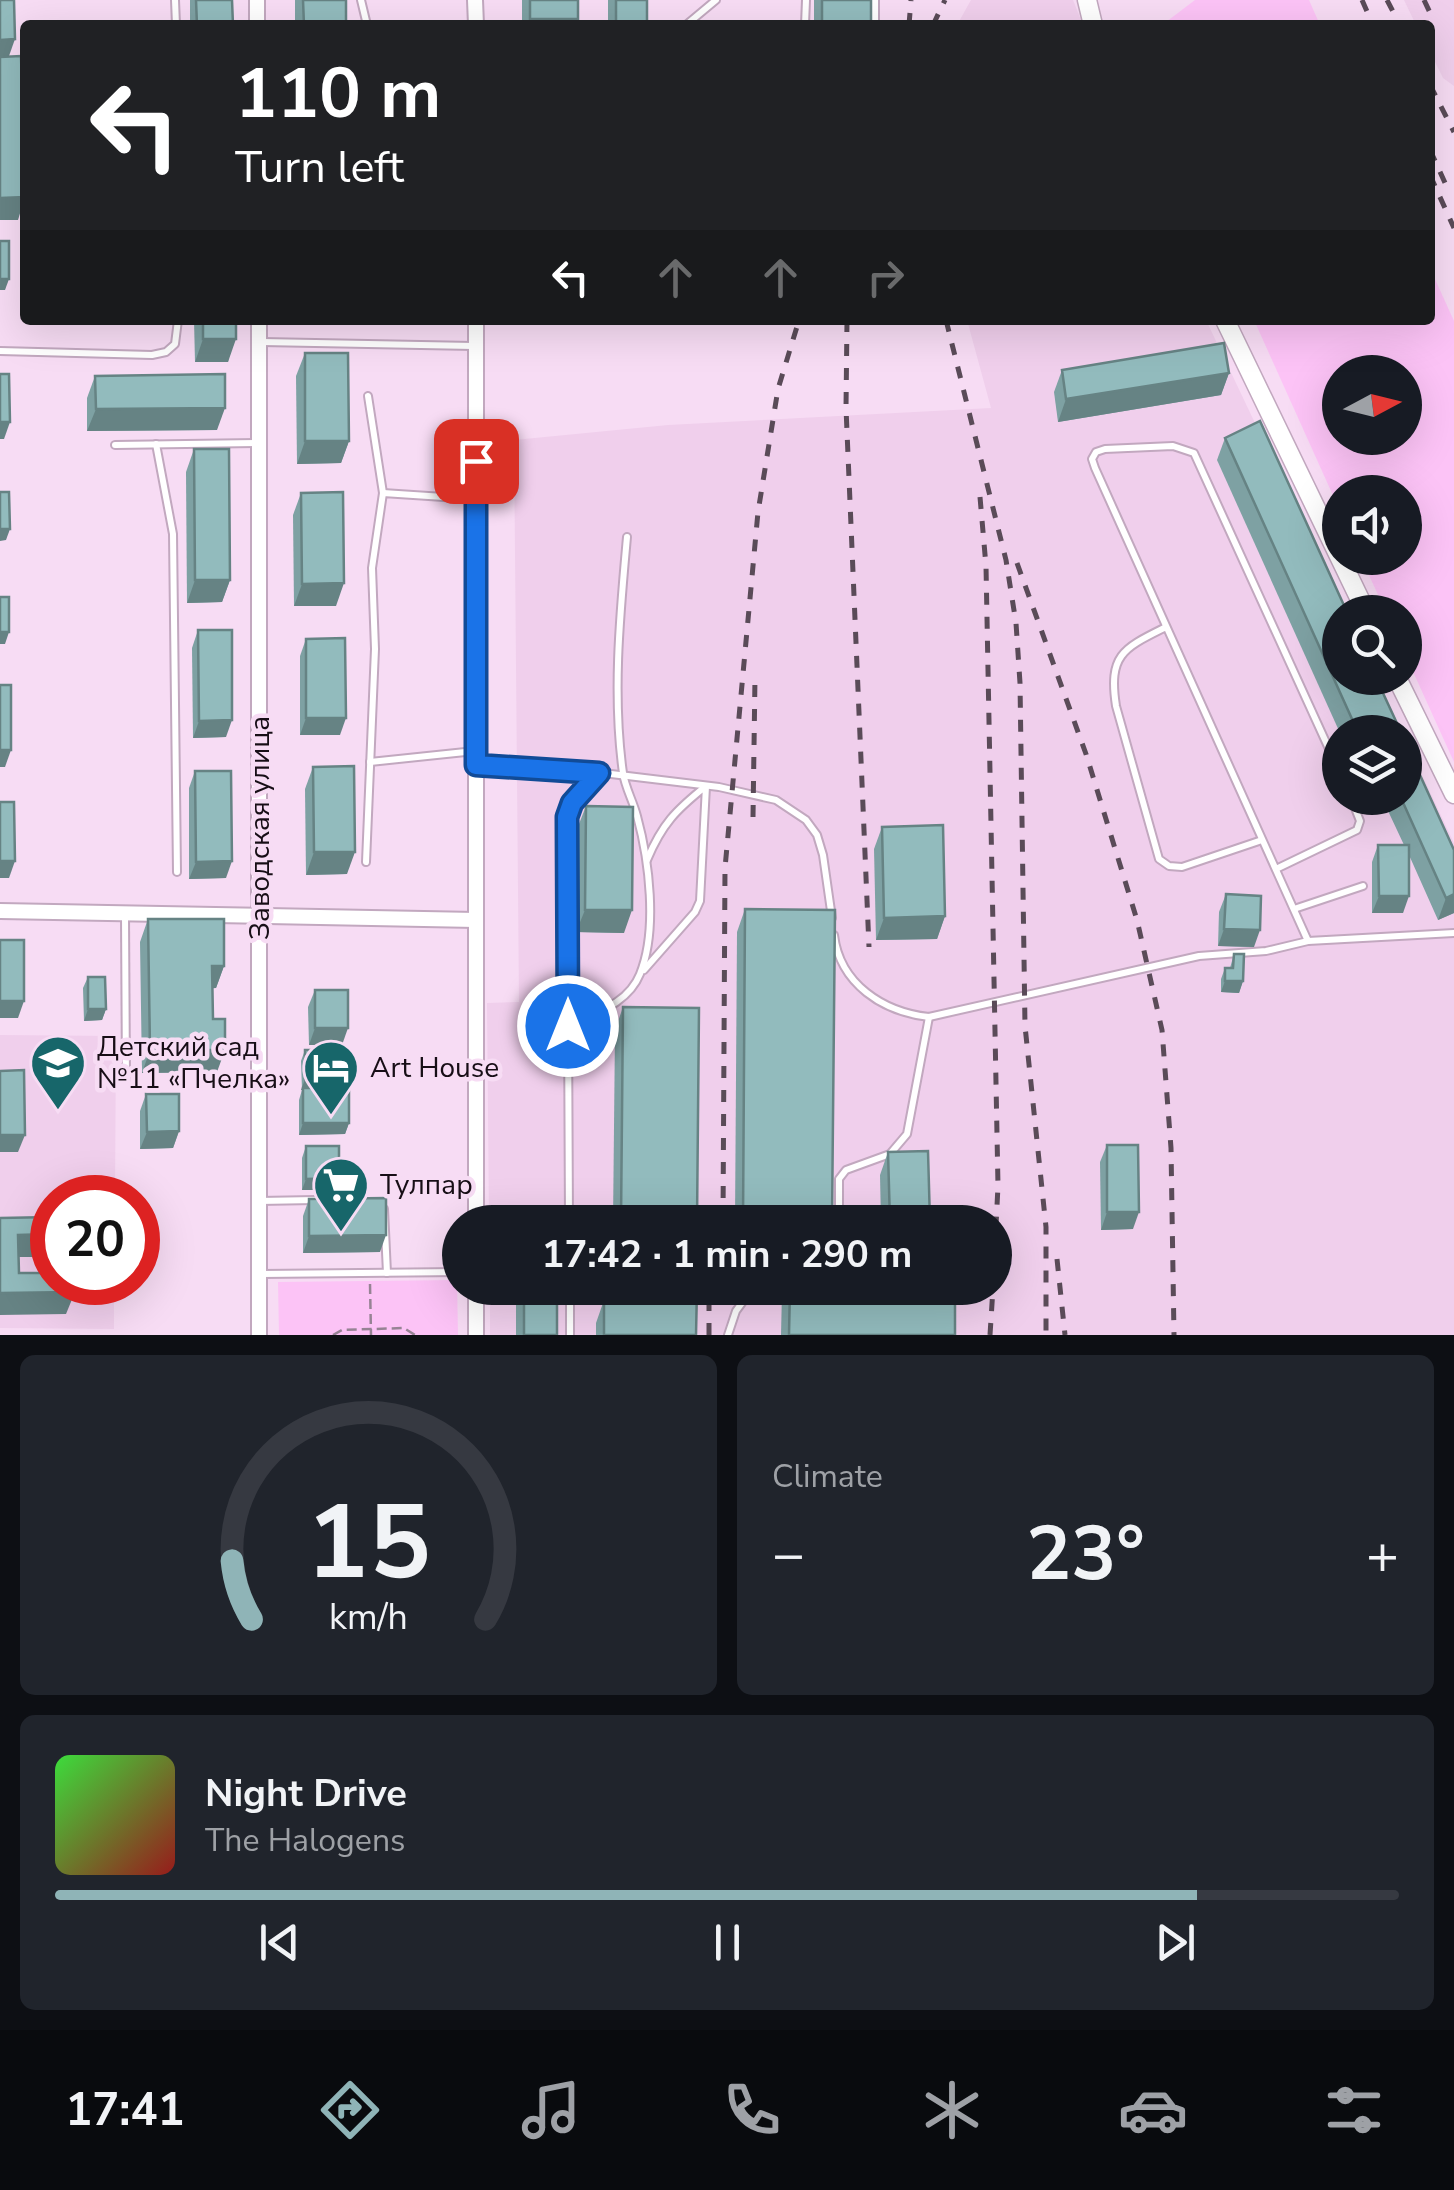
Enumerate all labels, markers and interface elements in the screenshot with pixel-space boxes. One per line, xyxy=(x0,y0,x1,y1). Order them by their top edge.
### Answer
text: 110 m xyxy=(235,46,441,142)
icon: left xyxy=(70,60,200,190)
text: Turn left xyxy=(235,137,404,198)
icon: left xyxy=(543,250,598,305)
icon: ahead xyxy=(648,250,703,305)
icon: ahead xyxy=(753,250,808,305)
icon: right xyxy=(858,250,913,305)
north arrow xyxy=(1322,355,1422,455)
map controls xyxy=(1322,355,1422,815)
pin xyxy=(434,419,519,504)
icon: arrive xyxy=(449,434,504,489)
button: sound xyxy=(1322,475,1422,575)
button: search xyxy=(1322,595,1422,695)
button: layers xyxy=(1322,715,1422,815)
street label: Заводская улица xyxy=(241,716,279,940)
position arrow xyxy=(516,974,620,1078)
place label: Детский сад №11 «Пчелка» xyxy=(97,1028,290,1098)
school or university icon: Детский сад №11 «Пчелка» xyxy=(28,1033,88,1112)
hotel icon: Art House xyxy=(301,1038,361,1117)
place label: Art House xyxy=(370,1049,499,1087)
supermarket icon: Тулпар xyxy=(311,1155,371,1234)
place label: Тулпар xyxy=(380,1166,473,1204)
speed limit sign: 20 xyxy=(30,1175,160,1305)
text: 17:42 · 1 min · 290 m xyxy=(542,1229,912,1280)
text: Climate xyxy=(772,1455,883,1498)
text: 15 xyxy=(306,1472,431,1614)
text: 23° xyxy=(1026,1503,1145,1605)
text: − xyxy=(772,1517,805,1592)
text: + xyxy=(1366,1517,1399,1592)
text: km/h xyxy=(329,1593,408,1642)
text: Night Drive xyxy=(205,1768,407,1819)
text: The Halogens xyxy=(205,1819,405,1862)
icon: previous xyxy=(252,1915,307,1970)
icon: pause xyxy=(700,1915,755,1970)
icon: next xyxy=(1148,1915,1203,1970)
icon: directions xyxy=(315,2075,385,2145)
icon: music xyxy=(516,2075,586,2145)
icon: phone xyxy=(717,2075,787,2145)
icon: climate xyxy=(917,2075,987,2145)
icon: car xyxy=(1118,2075,1188,2145)
icon: filters xyxy=(1319,2075,1389,2145)
text: 17:41 xyxy=(65,2080,185,2141)

